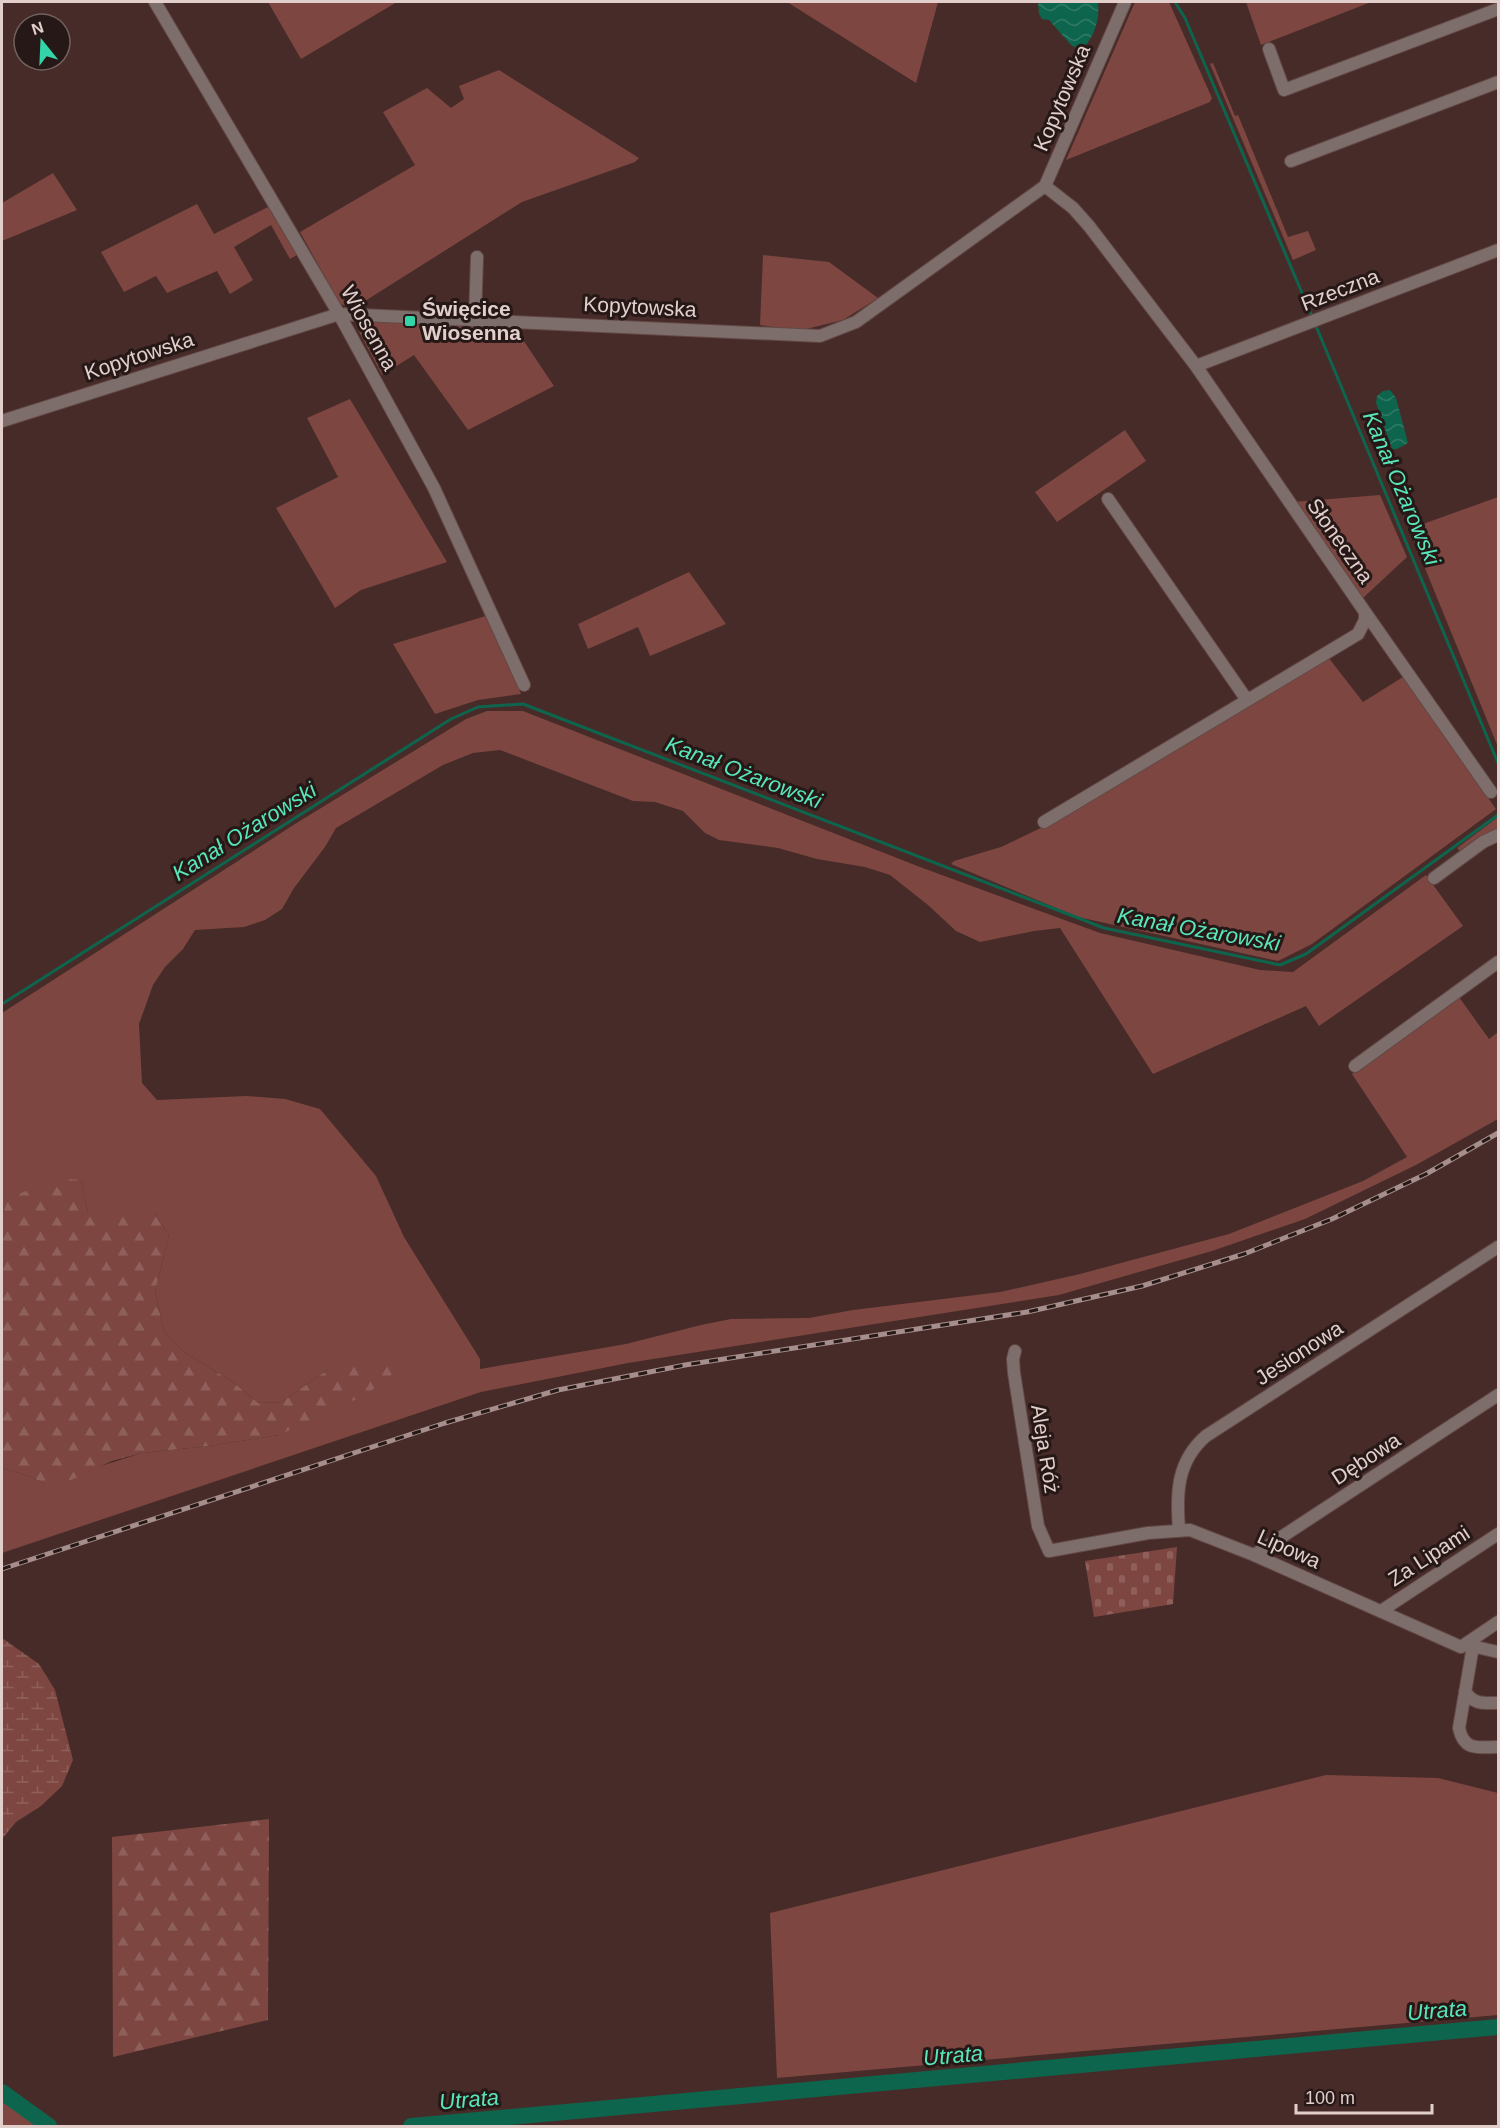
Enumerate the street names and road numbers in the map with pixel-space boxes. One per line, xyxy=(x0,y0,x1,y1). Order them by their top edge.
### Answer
street label: Kopytowska xyxy=(1029,41,1094,154)
street label: Rzeczna xyxy=(1298,264,1382,315)
street label: Wiosenna xyxy=(337,281,402,374)
street label: Kopytowska xyxy=(583,292,697,321)
street label: Kopytowska xyxy=(81,327,197,384)
street label: Słoneczna xyxy=(1303,494,1378,588)
street label: Jesionowa xyxy=(1251,1316,1347,1389)
street label: Aleja Róż xyxy=(1027,1403,1064,1495)
street label: Dębowa xyxy=(1327,1428,1405,1489)
street label: Za Lipami xyxy=(1384,1521,1474,1590)
street label: Lipowa xyxy=(1254,1525,1325,1573)

